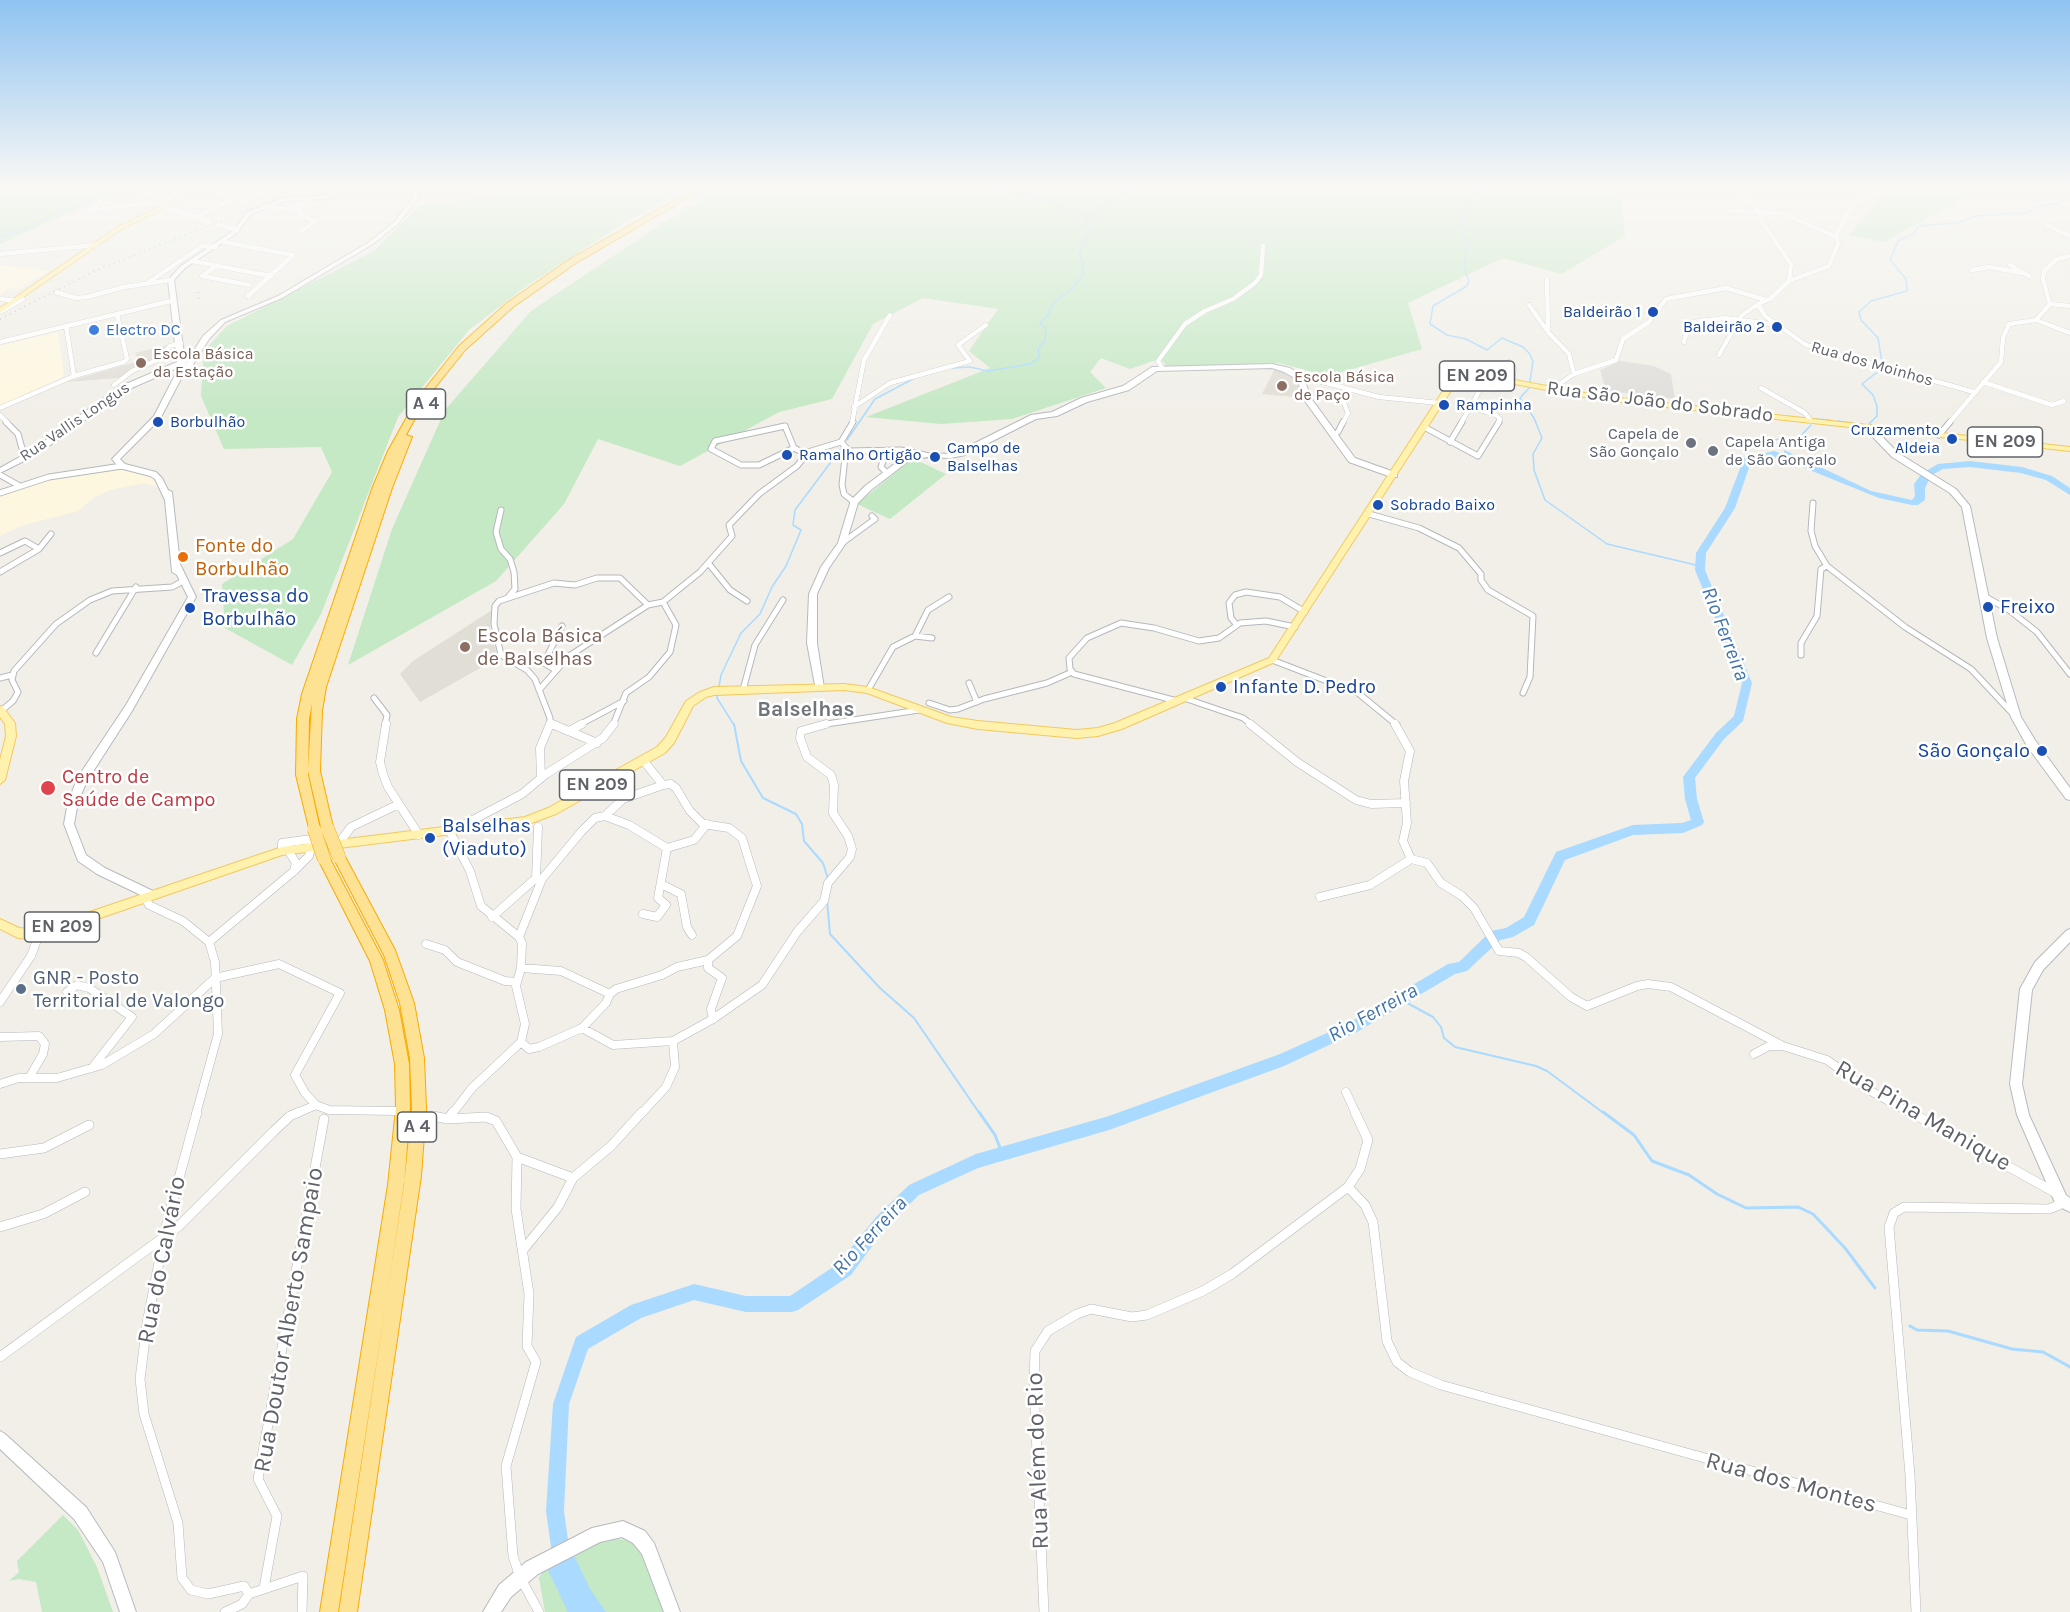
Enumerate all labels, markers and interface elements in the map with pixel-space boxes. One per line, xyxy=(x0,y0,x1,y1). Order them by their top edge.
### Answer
place label: Baldeirão 1 xyxy=(1563,302,1641,322)
marker: Baldeirão 1 xyxy=(1646,305,1660,319)
place label: Baldeirão 2 xyxy=(1683,317,1765,337)
place label: Electro DC xyxy=(106,320,181,340)
marker: Baldeirão 2 xyxy=(1770,320,1784,334)
marker: Electro DC xyxy=(87,323,101,337)
street label: Rua dos Moinhos xyxy=(1809,337,1935,391)
place label: Escola Básica da Estação xyxy=(153,344,253,382)
marker: Escola Básica da Estação xyxy=(134,356,148,370)
road number: EN 209 xyxy=(1440,361,1514,391)
place label: Escola Básica de Paço xyxy=(1294,367,1394,405)
street label: Rua São João do Sobrado xyxy=(1545,376,1775,428)
street label: Rua Vallis Longus xyxy=(16,378,134,466)
marker: Escola Básica de Paço xyxy=(1275,379,1289,393)
road number: A 4 xyxy=(406,389,446,419)
place label: Rampinha xyxy=(1456,395,1532,415)
marker: Rampinha xyxy=(1437,398,1451,412)
place label: Borbulhão xyxy=(170,412,245,432)
marker: Borbulhão xyxy=(151,415,165,429)
place label: Cruzamento Aldeia xyxy=(1851,420,1940,458)
place label: Capela de São Gonçalo xyxy=(1589,424,1679,462)
road number: EN 209 xyxy=(1968,427,2042,457)
place label: Capela Antiga de São Gonçalo xyxy=(1725,432,1837,470)
marker: Cruzamento Aldeia xyxy=(1945,432,1959,446)
marker: Capela de São Gonçalo xyxy=(1684,436,1698,450)
place label: Campo de Balselhas xyxy=(947,438,1020,476)
marker: Capela Antiga de São Gonçalo xyxy=(1706,444,1720,458)
place label: Ramalho Ortigão xyxy=(799,445,922,465)
marker: Ramalho Ortigão xyxy=(780,448,794,462)
marker: Campo de Balselhas xyxy=(928,450,942,464)
place label: Sobrado Baixo xyxy=(1390,495,1495,515)
marker: Sobrado Baixo xyxy=(1371,498,1385,512)
place label: Fonte do Borbulhão xyxy=(195,534,289,581)
marker: Fonte do Borbulhão xyxy=(176,550,190,564)
water label: Rio Ferreira xyxy=(1696,583,1754,685)
place label: Travessa do Borbulhão xyxy=(202,584,309,631)
place label: Freixo xyxy=(2000,595,2055,619)
marker: Freixo xyxy=(1981,600,1995,614)
marker: Travessa do Borbulhão xyxy=(183,601,197,615)
place label: Escola Básica de Balselhas xyxy=(477,624,603,671)
marker: Escola Básica de Balselhas xyxy=(458,640,472,654)
place label: Infante D. Pedro xyxy=(1233,675,1376,699)
marker: Infante D. Pedro xyxy=(1214,680,1228,694)
district label: Balselhas xyxy=(757,697,855,723)
place label: São Gonçalo xyxy=(1917,739,2030,763)
marker: São Gonçalo xyxy=(2035,744,2049,758)
place label: Centro de Saúde de Campo xyxy=(62,765,216,812)
road number: EN 209 xyxy=(560,770,634,800)
marker: Centro de Saúde de Campo xyxy=(39,779,57,797)
place label: Balselhas (Viaduto) xyxy=(442,814,531,861)
marker: Balselhas (Viaduto) xyxy=(423,831,437,845)
road number: EN 209 xyxy=(25,912,100,942)
place label: GNR - Posto Territorial de Valongo xyxy=(33,966,225,1013)
water label: Rio Ferreira xyxy=(1324,978,1422,1048)
marker: GNR - Posto Territorial de Valongo xyxy=(14,982,28,996)
street label: Rua Pina Manique xyxy=(1830,1054,2016,1178)
road number: A 4 xyxy=(398,1112,436,1142)
street label: Rua Doutor Alberto Sampaio xyxy=(248,1165,330,1475)
street label: Rua do Calvário xyxy=(132,1174,192,1346)
water label: Rio Ferreira xyxy=(827,1191,913,1281)
street label: Rua Além do Rio xyxy=(1021,1372,1055,1550)
street label: Rua dos Montes xyxy=(1702,1446,1880,1520)

